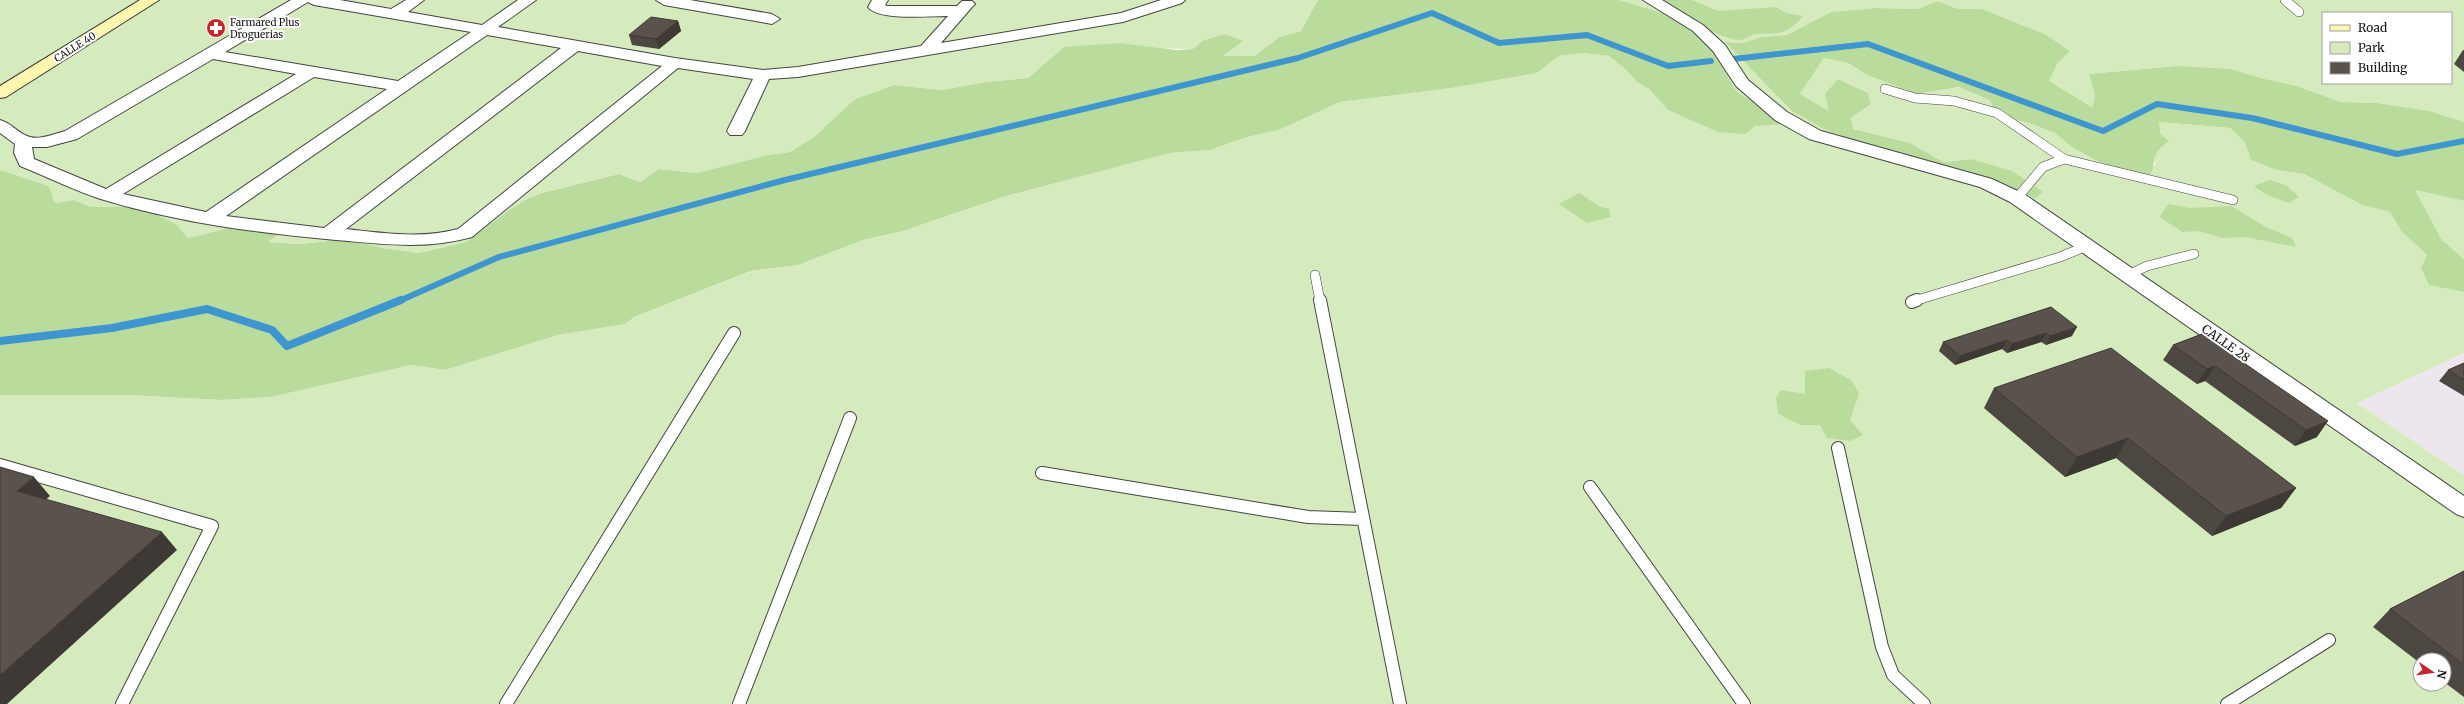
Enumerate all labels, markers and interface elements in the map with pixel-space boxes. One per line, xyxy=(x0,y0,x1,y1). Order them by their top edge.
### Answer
legend xyxy=(2322,12,2452,84)
place label: Farmared Plus Droguerias xyxy=(230,16,299,41)
pharmacy icon: Farmared Plus Droguerias xyxy=(205,17,227,39)
text: Road xyxy=(2358,20,2387,35)
street label: CALLE 40 xyxy=(52,29,98,65)
text: Park xyxy=(2358,40,2385,55)
text: Building xyxy=(2358,60,2408,75)
street label: CALLE 28 xyxy=(2199,321,2253,365)
north arrow xyxy=(2412,652,2452,692)
text: N xyxy=(2434,668,2450,680)

